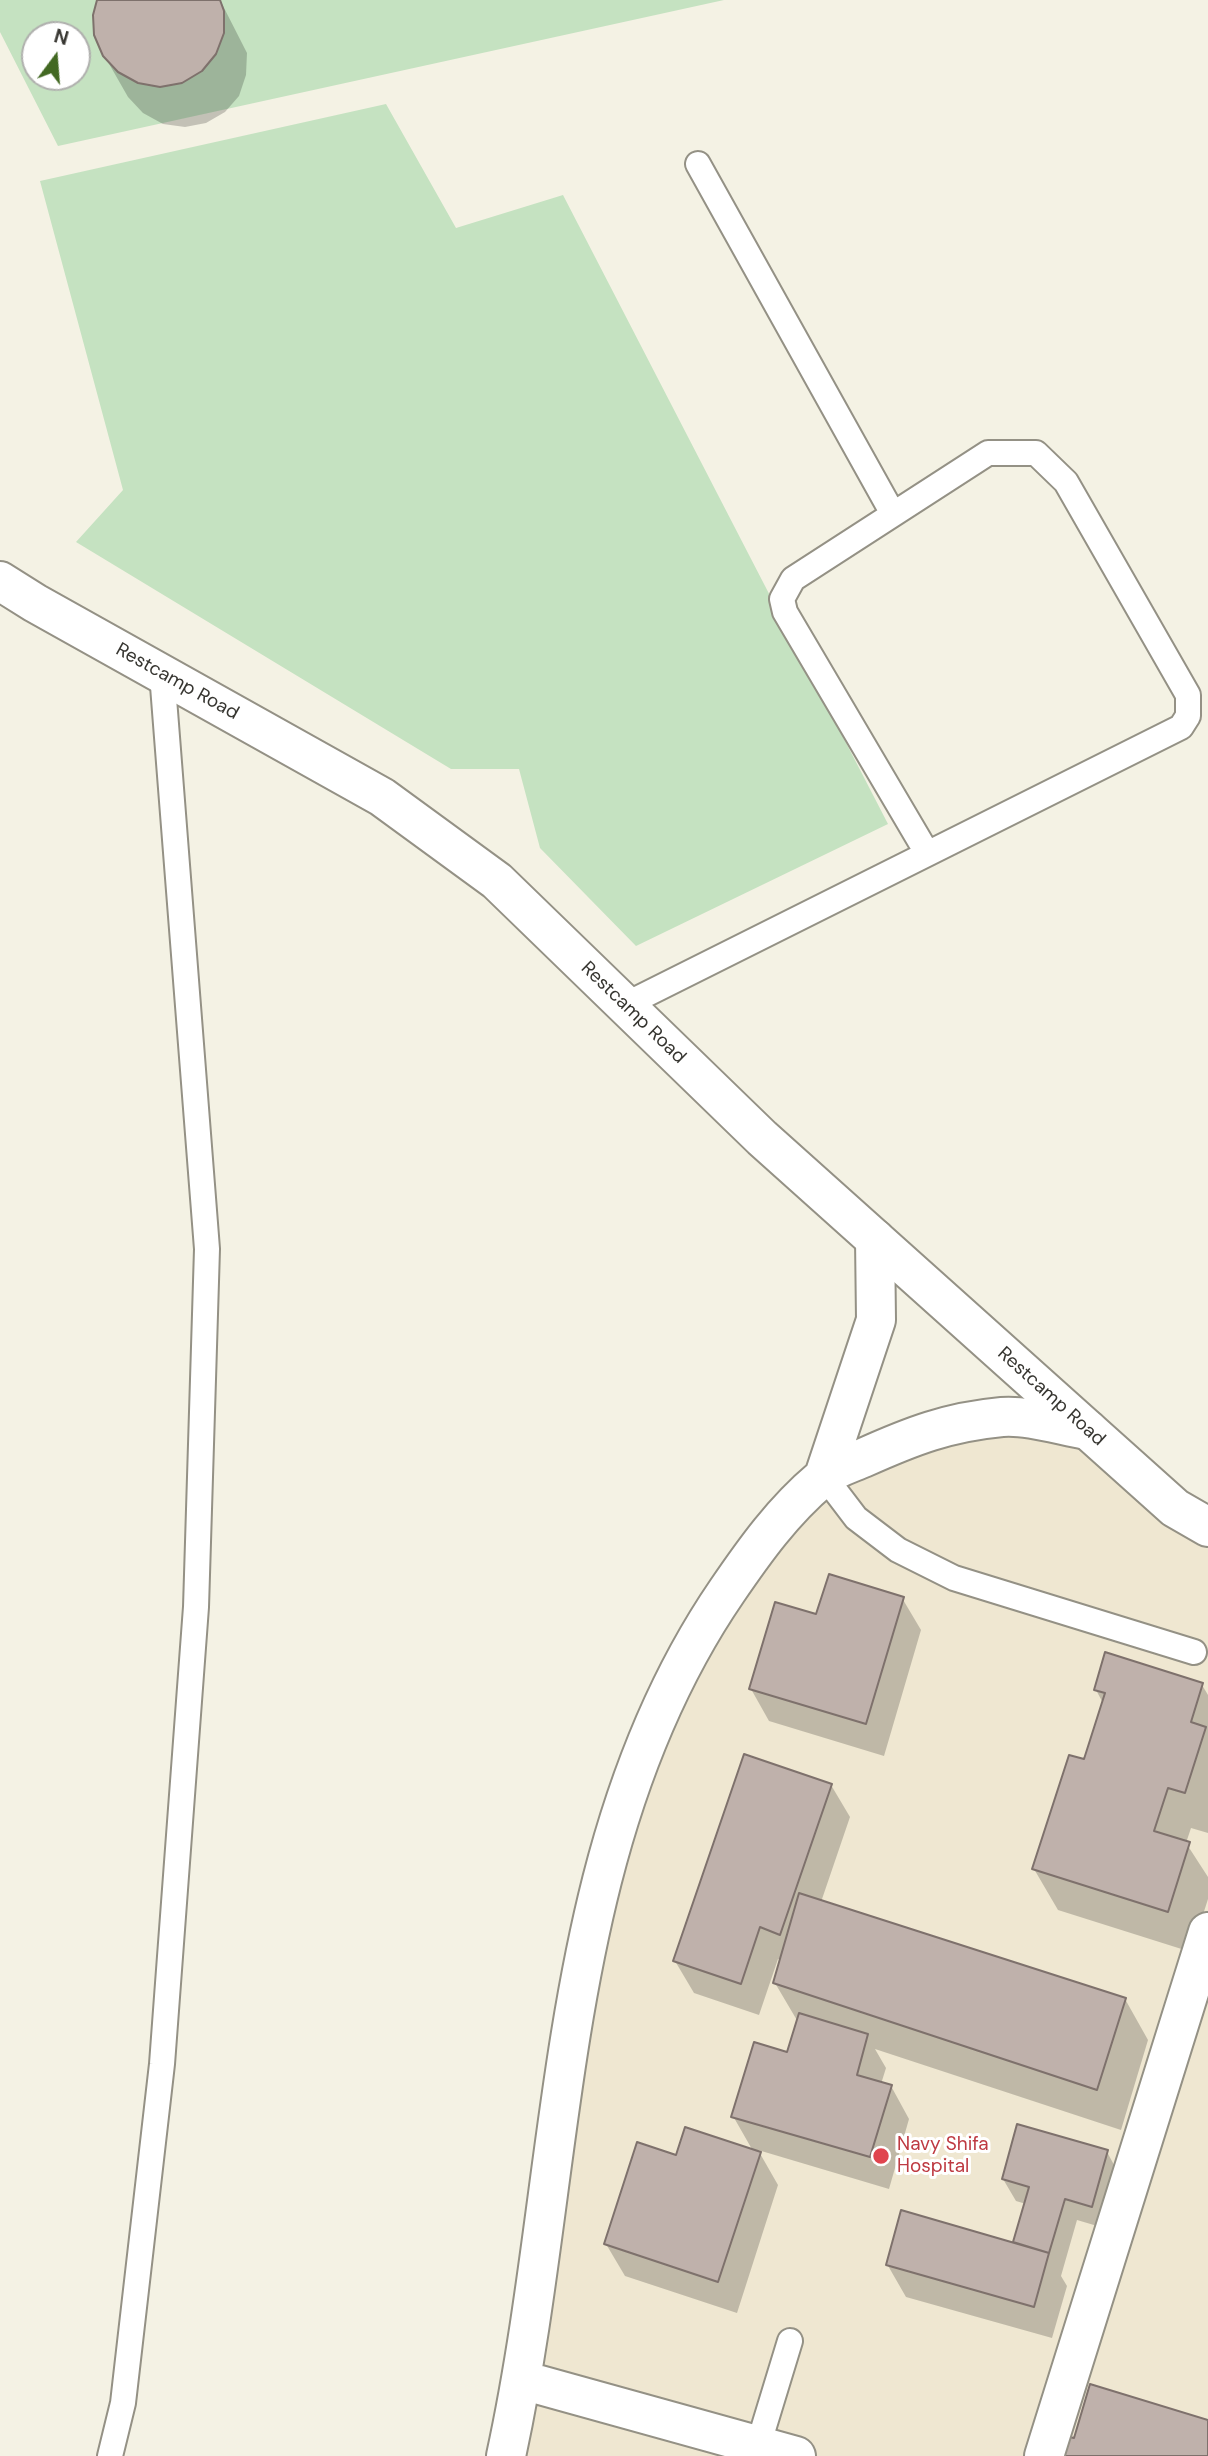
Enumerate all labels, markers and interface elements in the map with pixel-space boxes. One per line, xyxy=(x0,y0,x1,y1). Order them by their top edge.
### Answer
north arrow xyxy=(21,21,91,91)
text: N xyxy=(51,23,71,51)
street label: Restcamp Road xyxy=(112,639,242,725)
street label: Restcamp Road xyxy=(576,957,690,1069)
street label: Restcamp Road xyxy=(992,1343,1110,1451)
place label: Navy Shifa Hospital xyxy=(897,2134,989,2178)
marker: Navy Shifa Hospital xyxy=(871,2146,891,2166)

